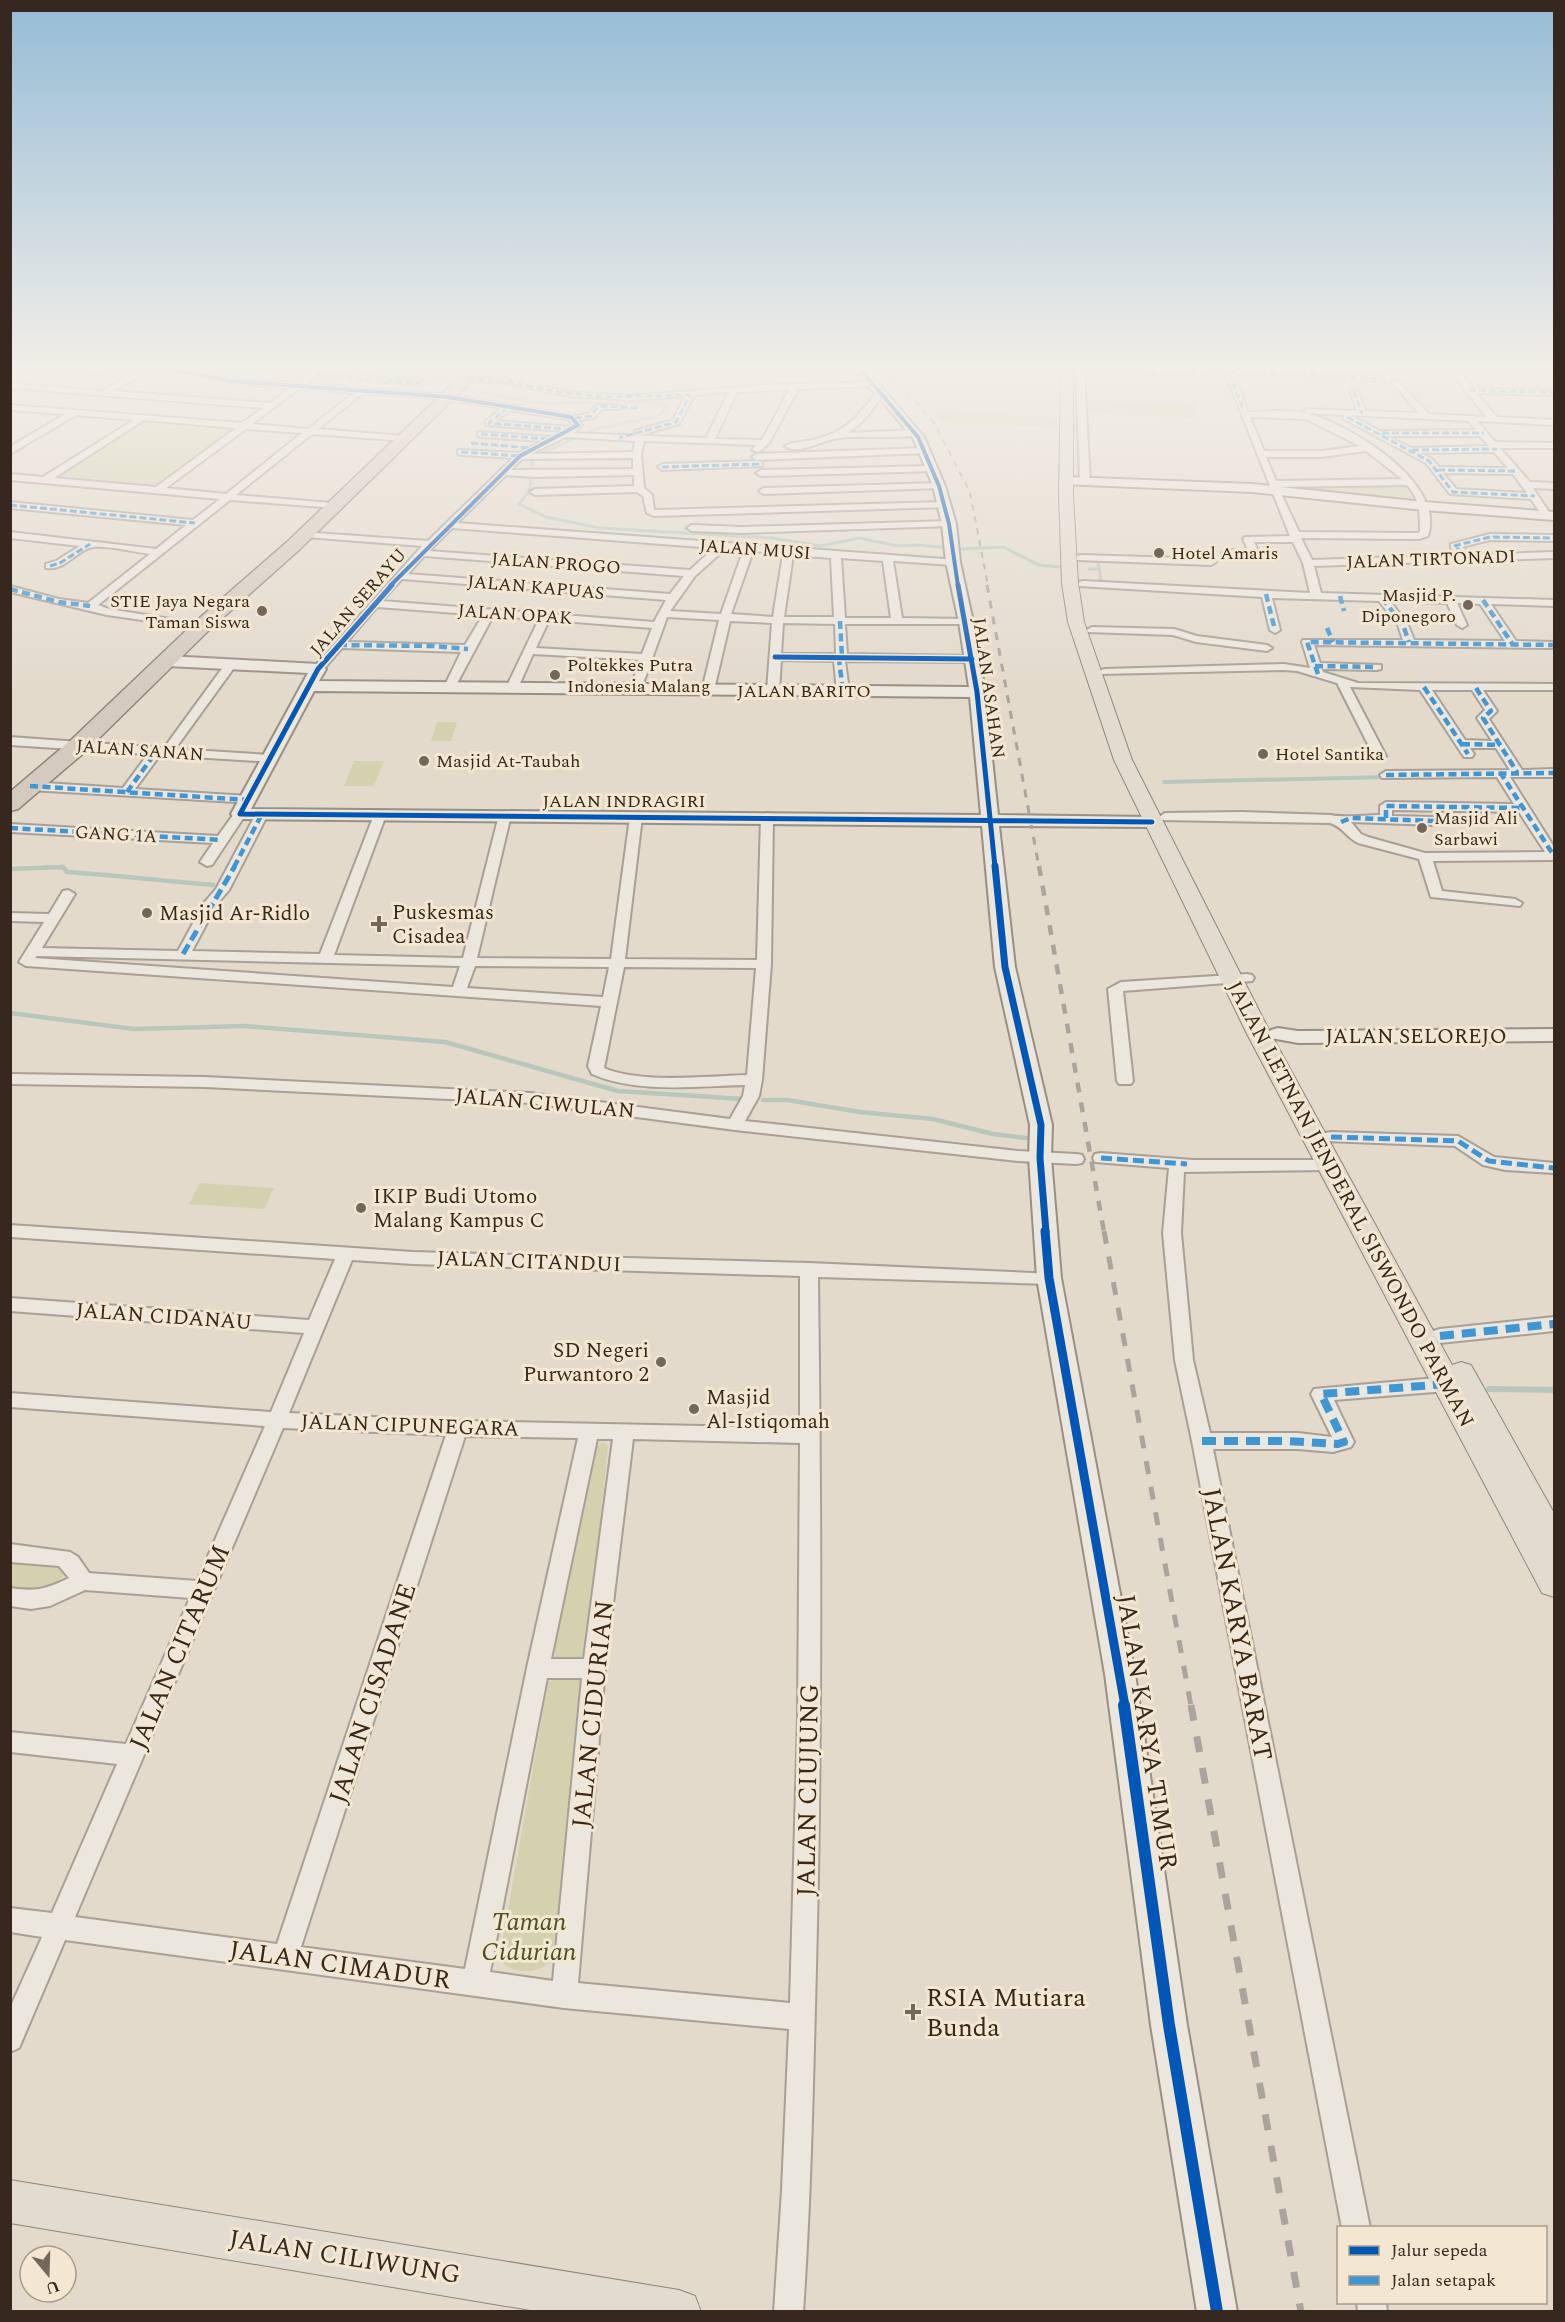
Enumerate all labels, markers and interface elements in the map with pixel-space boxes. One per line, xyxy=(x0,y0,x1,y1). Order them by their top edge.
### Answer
street label: JALAN MUSI xyxy=(698,532,812,567)
place label: Hotel Amaris xyxy=(1171,540,1278,567)
street label: JALAN SERAYU xyxy=(304,542,413,662)
street label: JALAN TIRTONADI xyxy=(1346,543,1516,576)
street label: JALAN PROGO xyxy=(490,546,622,581)
marker: Hotel Amaris xyxy=(1152,546,1166,560)
street label: JALAN KAPUAS xyxy=(466,568,606,607)
place label: Masjid P. Diponegoro xyxy=(1361,582,1456,630)
place label: STIE Jaya Negara Taman Siswa xyxy=(110,588,250,636)
street label: JALAN OPAK xyxy=(457,597,573,632)
marker: Masjid P. Diponegoro xyxy=(1461,598,1475,612)
marker: STIE Jaya Negara Taman Siswa xyxy=(255,604,269,618)
street label: JALAN ASAHAN xyxy=(965,616,1012,760)
place label: Poltekkes Putra Indonesia Malang xyxy=(567,652,710,700)
marker: Poltekkes Putra Indonesia Malang xyxy=(548,668,562,682)
street label: JALAN BARITO xyxy=(737,678,871,705)
street label: JALAN SANAN xyxy=(75,733,205,768)
place label: Hotel Santika xyxy=(1275,741,1384,768)
marker: Hotel Santika xyxy=(1256,747,1270,761)
place label: Masjid At-Taubah xyxy=(436,748,580,775)
marker: Masjid At-Taubah xyxy=(417,754,431,768)
street label: JALAN INDRAGIRI xyxy=(543,788,706,815)
place label: Masjid Ali Sarbawi xyxy=(1434,805,1518,853)
street label: GANG 1A xyxy=(74,819,158,850)
marker: Masjid Ali Sarbawi xyxy=(1415,821,1429,835)
place label: Puskesmas Cisadea xyxy=(392,897,494,953)
place label: Masjid Ar-Ridlo xyxy=(159,898,310,930)
marker: Masjid Ar-Ridlo xyxy=(140,906,154,920)
marker: Puskesmas Cisadea xyxy=(370,915,388,933)
street label: JALAN LETNAN JENDERAL SISWONDO PARMAN xyxy=(1218,975,1482,1434)
street label: JALAN SELOREJO xyxy=(1325,1021,1507,1053)
street label: JALAN CIWULAN xyxy=(454,1080,636,1128)
place label: IKIP Budi Utomo Malang Kampus C xyxy=(373,1181,545,1237)
marker: IKIP Budi Utomo Malang Kampus C xyxy=(354,1201,368,1215)
street label: JALAN CITANDUI xyxy=(436,1243,622,1281)
street label: JALAN CIDANAU xyxy=(75,1295,253,1339)
place label: SD Negeri Purwantoro 2 xyxy=(523,1335,649,1391)
marker: SD Negeri Purwantoro 2 xyxy=(654,1355,668,1369)
place label: Masjid Al-Istiqomah xyxy=(706,1382,830,1438)
marker: Masjid Al-Istiqomah xyxy=(687,1402,701,1416)
street label: JALAN CIPUNEGARA xyxy=(300,1406,520,1446)
street label: JALAN KARYA BARAT xyxy=(1191,1484,1283,1764)
street label: JALAN CITARUM xyxy=(119,1539,241,1756)
street label: JALAN CISADANE xyxy=(318,1578,427,1809)
street label: JALAN KARYA TIMUR xyxy=(1105,1591,1189,1874)
street label: JALAN CIDURIAN xyxy=(561,1598,625,1830)
street label: JALAN CIUJUNG xyxy=(786,1683,830,1897)
park label: Taman Cidurian xyxy=(481,1902,577,1972)
street label: JALAN CIMADUR xyxy=(227,1930,454,2000)
place label: RSIA Mutiara Bunda xyxy=(926,1978,1086,2048)
marker: RSIA Mutiara Bunda xyxy=(904,2003,922,2021)
street label: JALAN CILIWUNG xyxy=(226,2219,463,2295)
legend xyxy=(1337,2226,1547,2304)
text: Jalur sepeda xyxy=(1391,2237,1488,2264)
north arrow xyxy=(18,2244,78,2304)
text: Jalan setapak xyxy=(1391,2267,1496,2294)
text: U xyxy=(42,2274,63,2301)

